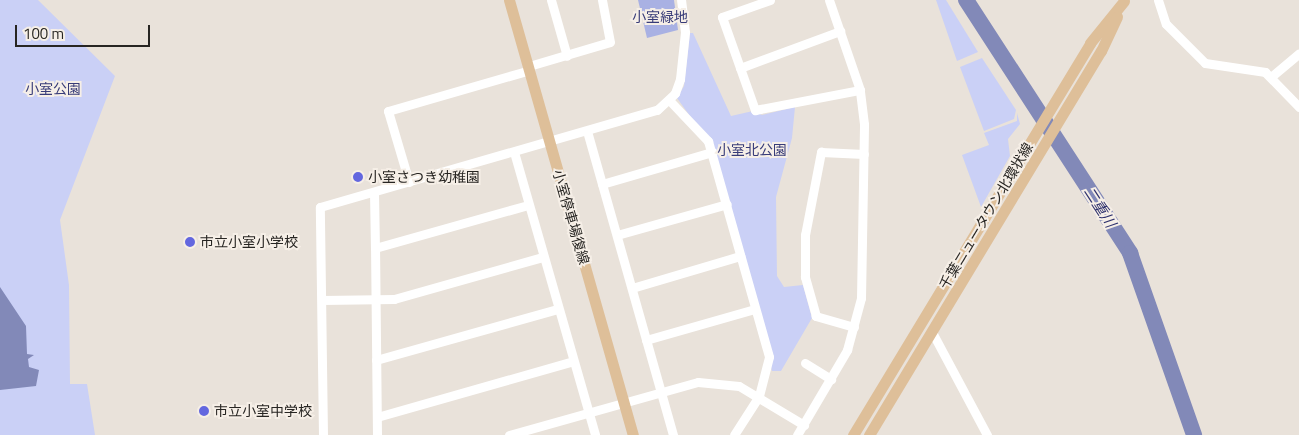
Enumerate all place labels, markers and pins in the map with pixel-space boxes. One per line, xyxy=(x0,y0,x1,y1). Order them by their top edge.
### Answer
place label: 小室さつき幼稚園 xyxy=(368,169,480,185)
marker: 小室さつき幼稚園 xyxy=(352,171,364,183)
place label: 市立小室小学校 xyxy=(200,234,298,250)
marker: 市立小室小学校 xyxy=(184,236,196,248)
place label: 市立小室中学校 xyxy=(214,403,312,419)
marker: 市立小室中学校 xyxy=(198,405,210,417)

